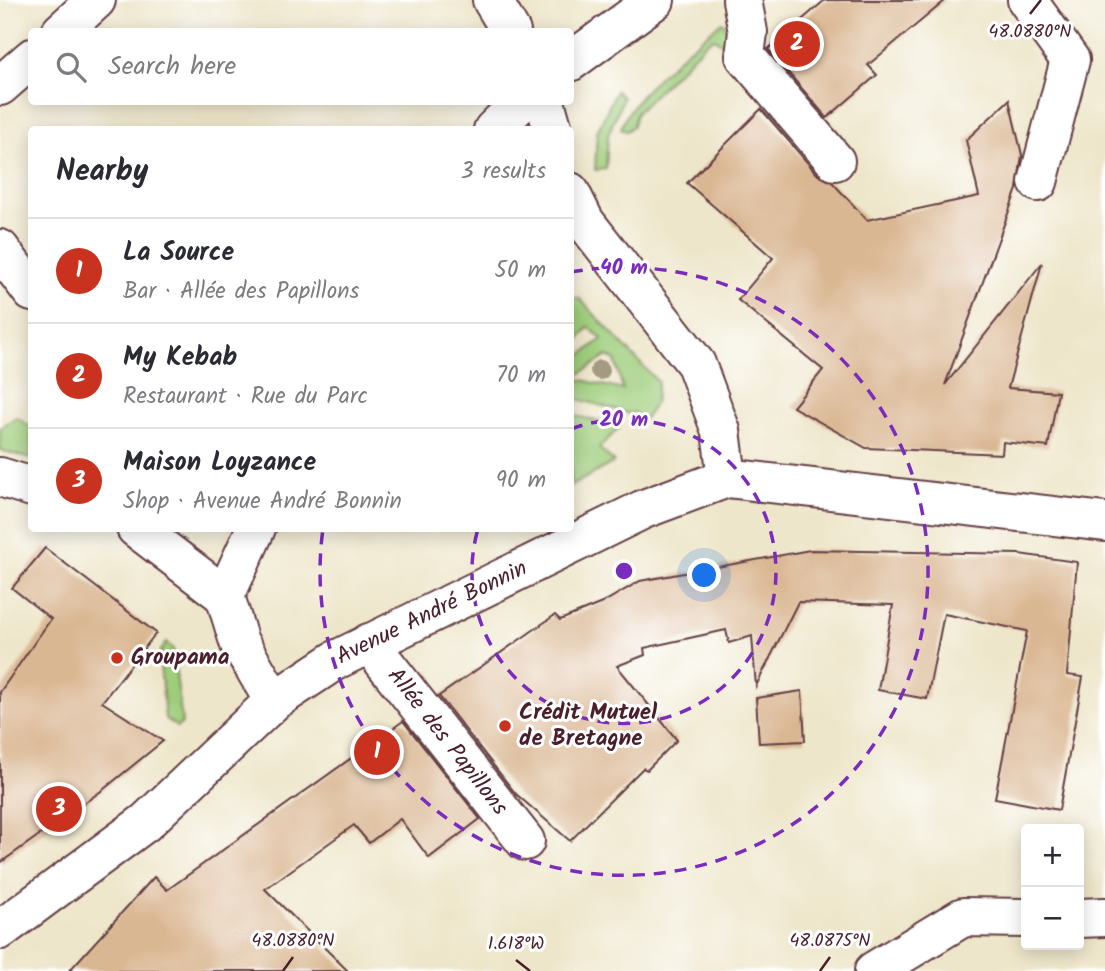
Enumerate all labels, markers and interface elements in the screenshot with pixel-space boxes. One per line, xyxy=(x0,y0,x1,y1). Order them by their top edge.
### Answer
pin: 2 xyxy=(774,18,820,70)
text: 48.0880°N xyxy=(989,18,1071,47)
search box xyxy=(28,28,574,105)
text: Search here xyxy=(108,46,236,88)
icon: search xyxy=(52,48,90,86)
text: Nearby xyxy=(56,148,148,196)
text: 3 results xyxy=(460,154,546,190)
text: La Source xyxy=(123,232,234,274)
text: 40 m xyxy=(600,252,648,285)
text: 1 xyxy=(76,253,82,289)
text: 50 m xyxy=(495,253,546,289)
text: Bar · Allée des Papillons xyxy=(123,274,359,310)
text: My Kebab xyxy=(123,337,237,379)
text: 2 xyxy=(72,358,86,394)
text: 70 m xyxy=(496,358,546,394)
text: Restaurant · Rue du Parc xyxy=(123,379,368,415)
text: 20 m xyxy=(600,404,648,437)
text: Maison Loyzance xyxy=(123,442,316,484)
text: 3 xyxy=(73,463,85,499)
text: 90 m xyxy=(496,463,546,499)
text: Shop · Avenue André Bonnin xyxy=(123,484,402,520)
street label: Avenue André Bonnin xyxy=(330,551,534,675)
your location xyxy=(687,558,721,592)
centre of rings xyxy=(612,559,636,583)
place label: Groupama xyxy=(131,640,230,676)
marker: Groupama xyxy=(109,650,125,666)
street label: Allée des Papillons xyxy=(378,660,516,824)
place label: Crédit Mutuel de Bretagne xyxy=(519,695,658,757)
marker: Crédit Mutuel de Bretagne xyxy=(497,718,513,734)
pin: 1 xyxy=(354,726,400,778)
pin: 3 xyxy=(36,783,82,835)
map controls xyxy=(1021,824,1084,950)
button: + xyxy=(1021,824,1084,887)
button: − xyxy=(1021,887,1084,950)
text: 48.0880°N xyxy=(252,927,334,956)
text: 48.0875°N xyxy=(789,927,871,956)
text: 1.618°W xyxy=(488,930,544,959)

